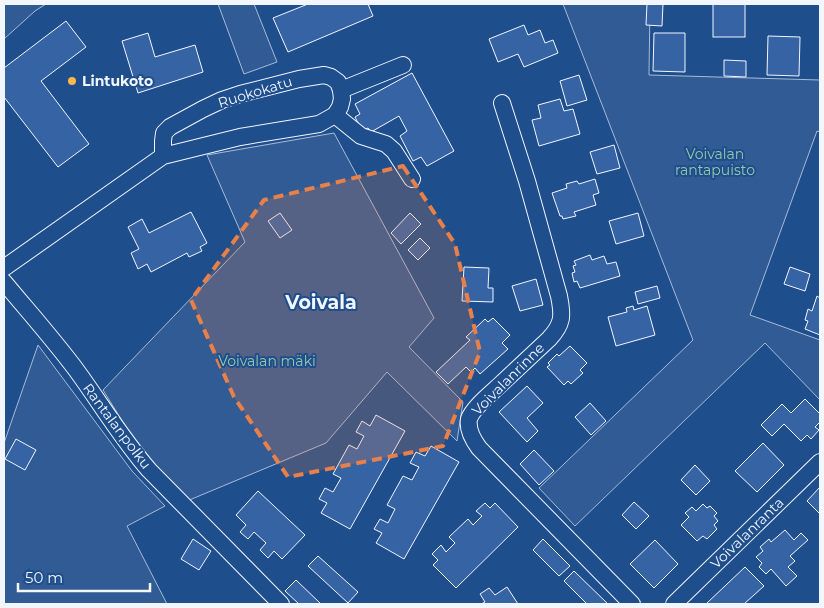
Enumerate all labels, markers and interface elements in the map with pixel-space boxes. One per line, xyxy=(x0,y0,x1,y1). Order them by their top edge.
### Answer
place label: Lintukoto xyxy=(82,72,153,90)
street label: Ruokokatu xyxy=(216,72,294,112)
marker: Lintukoto xyxy=(66,75,78,87)
park label: Voivalan rantapuisto xyxy=(675,145,755,179)
district label: Voivala xyxy=(284,291,357,314)
street label: Voivalanrinne xyxy=(468,339,548,419)
park label: Voivalan mäki xyxy=(218,352,316,370)
street label: Rantalanpolku xyxy=(79,380,155,472)
street label: Voivalanranta xyxy=(707,494,787,572)
scale bar xyxy=(18,560,150,592)
text: 50 m xyxy=(25,568,63,587)

